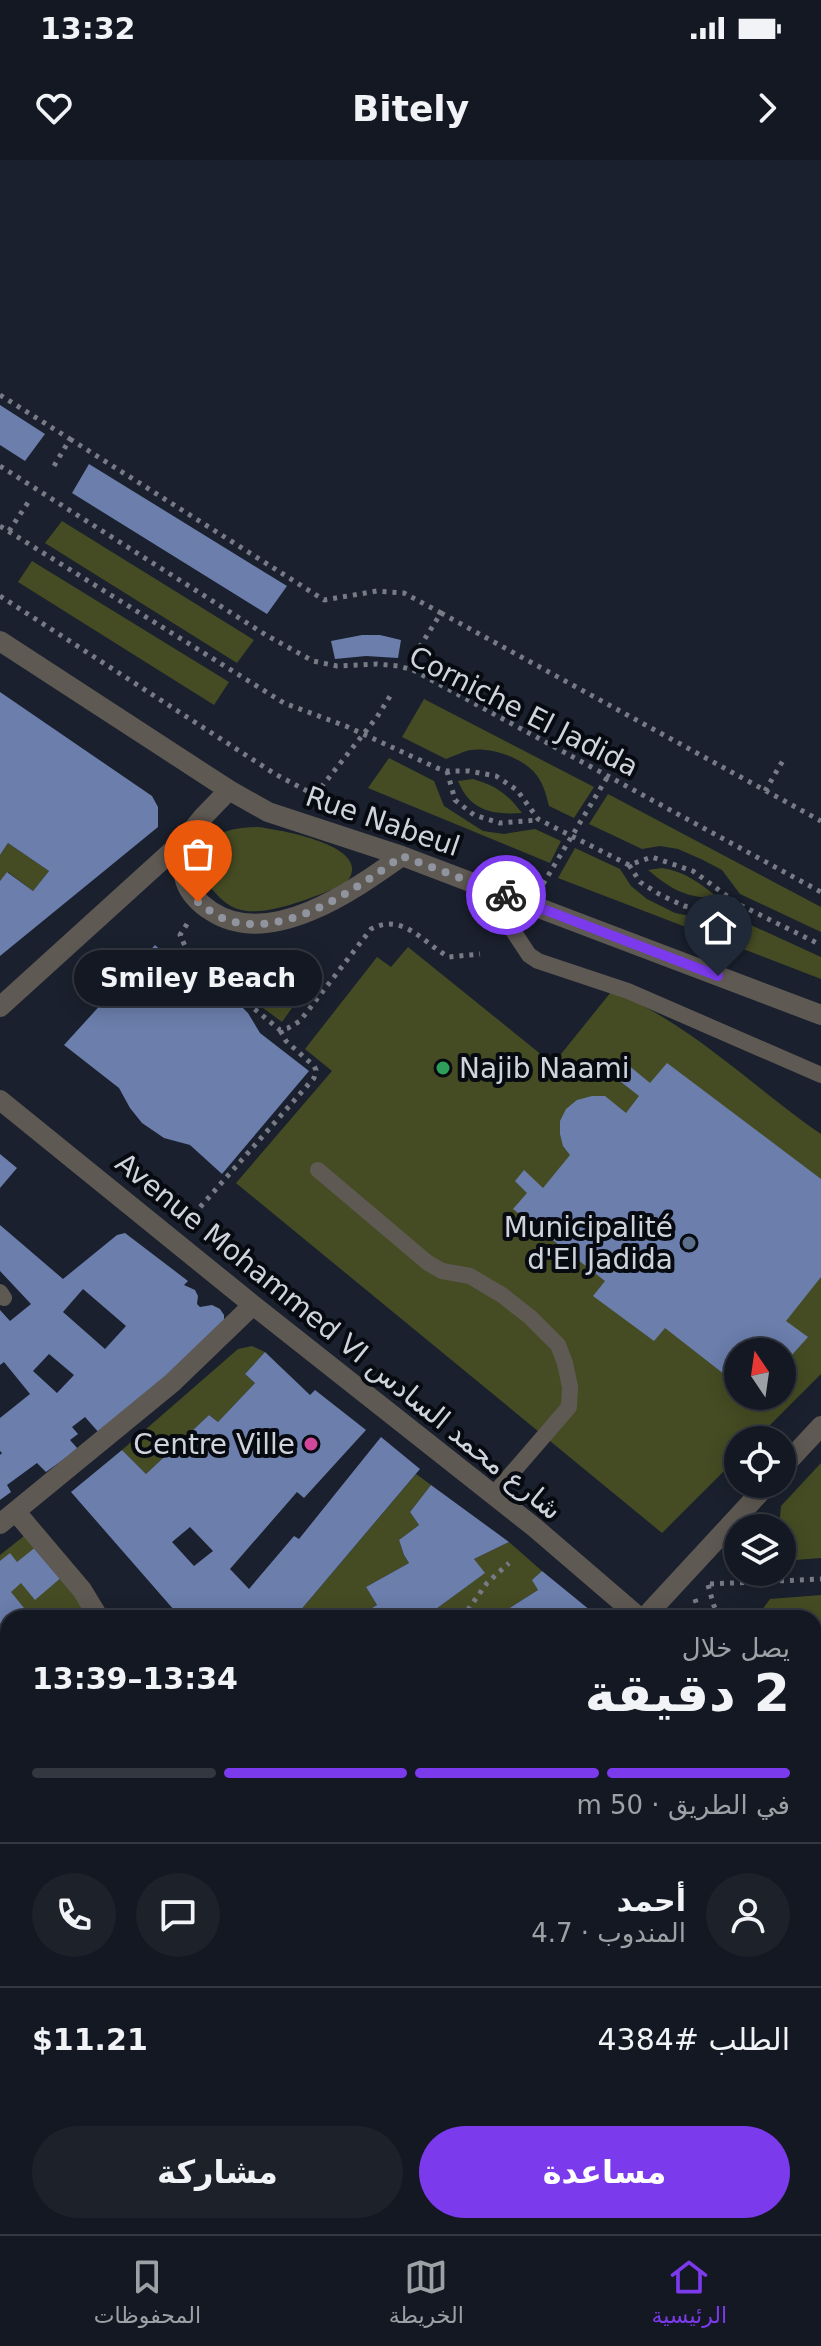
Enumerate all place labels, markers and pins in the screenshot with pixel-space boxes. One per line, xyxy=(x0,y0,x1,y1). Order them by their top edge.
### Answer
pin xyxy=(164,820,232,902)
pin xyxy=(684,894,752,976)
callout: Smiley Beach xyxy=(74,950,322,1006)
place label: Najib Naami xyxy=(459,1052,630,1085)
marker: Najib Naami xyxy=(434,1059,452,1077)
place label: Municipalité d'El Jadida xyxy=(504,1211,673,1276)
marker: Municipalité d'El Jadida xyxy=(680,1234,698,1252)
place label: Centre Ville xyxy=(133,1428,295,1461)
marker: Centre Ville xyxy=(302,1435,320,1453)

